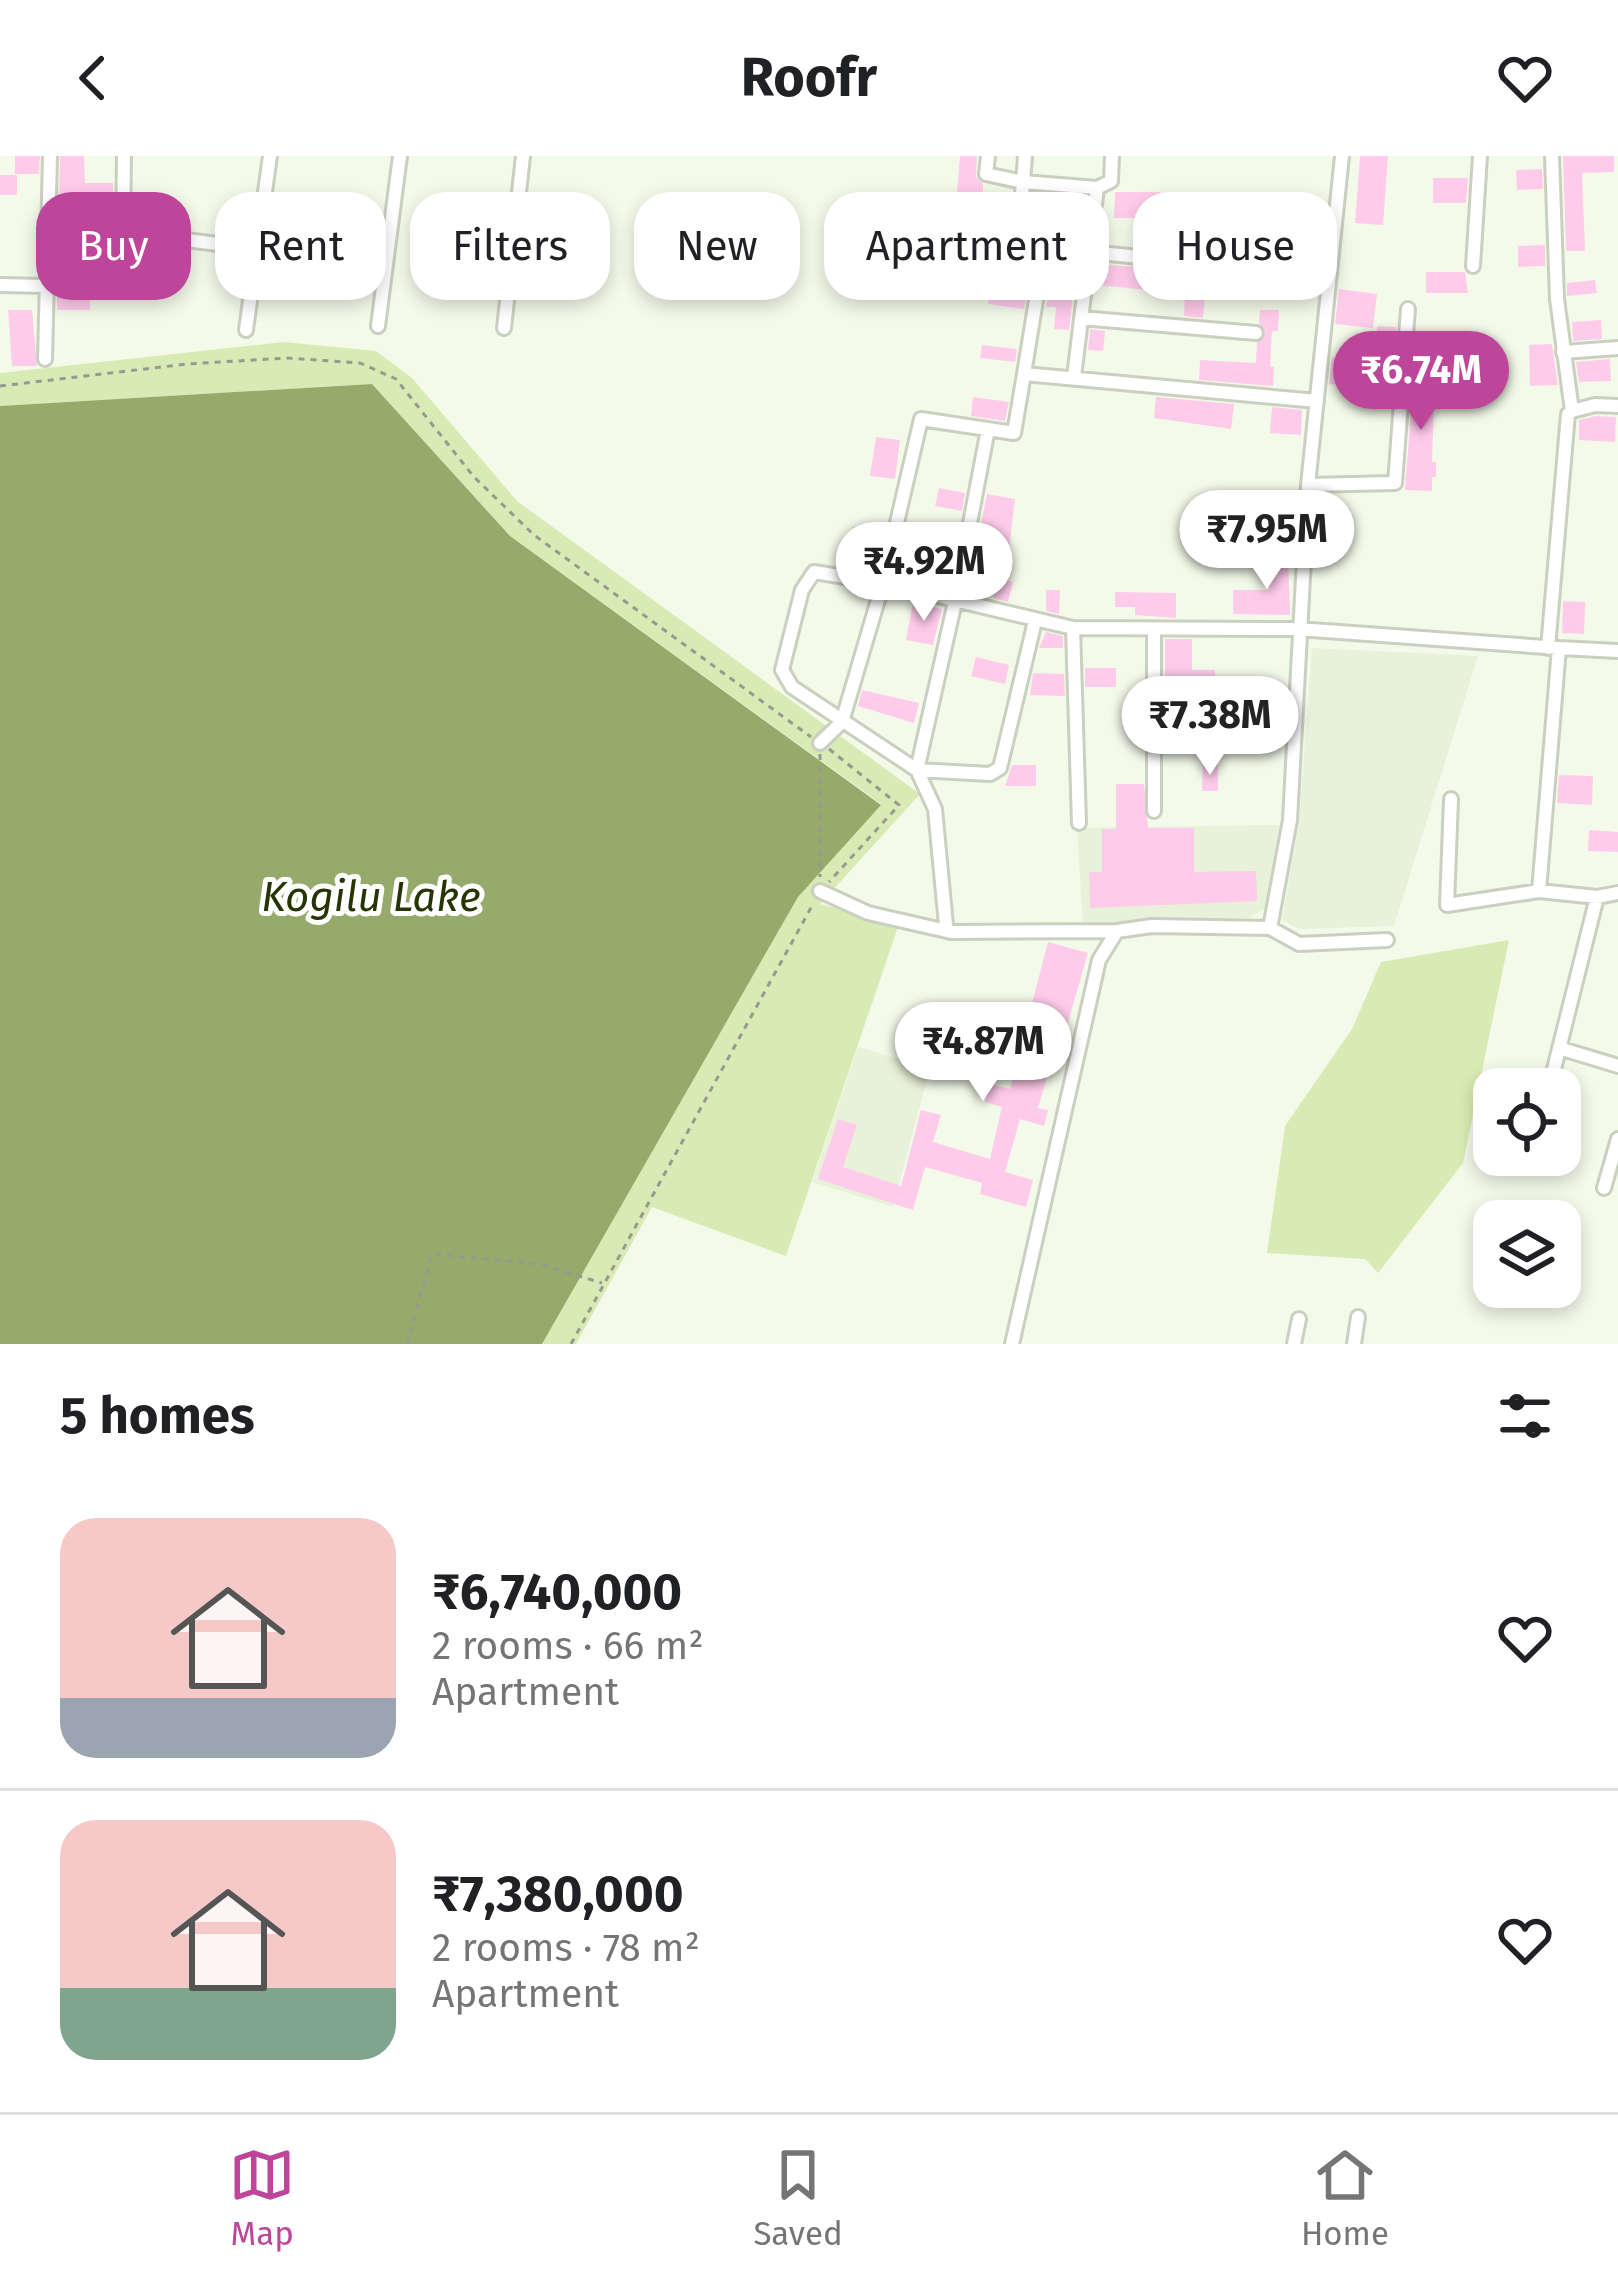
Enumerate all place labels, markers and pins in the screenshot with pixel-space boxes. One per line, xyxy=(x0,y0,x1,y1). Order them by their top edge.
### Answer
pin: ₹6.74M xyxy=(1323,331,1519,433)
pin: ₹7.95M xyxy=(1169,490,1365,592)
pin: ₹4.92M xyxy=(826,522,1022,624)
pin: ₹7.38M xyxy=(1112,676,1308,778)
pin: ₹4.87M xyxy=(885,1002,1081,1104)

